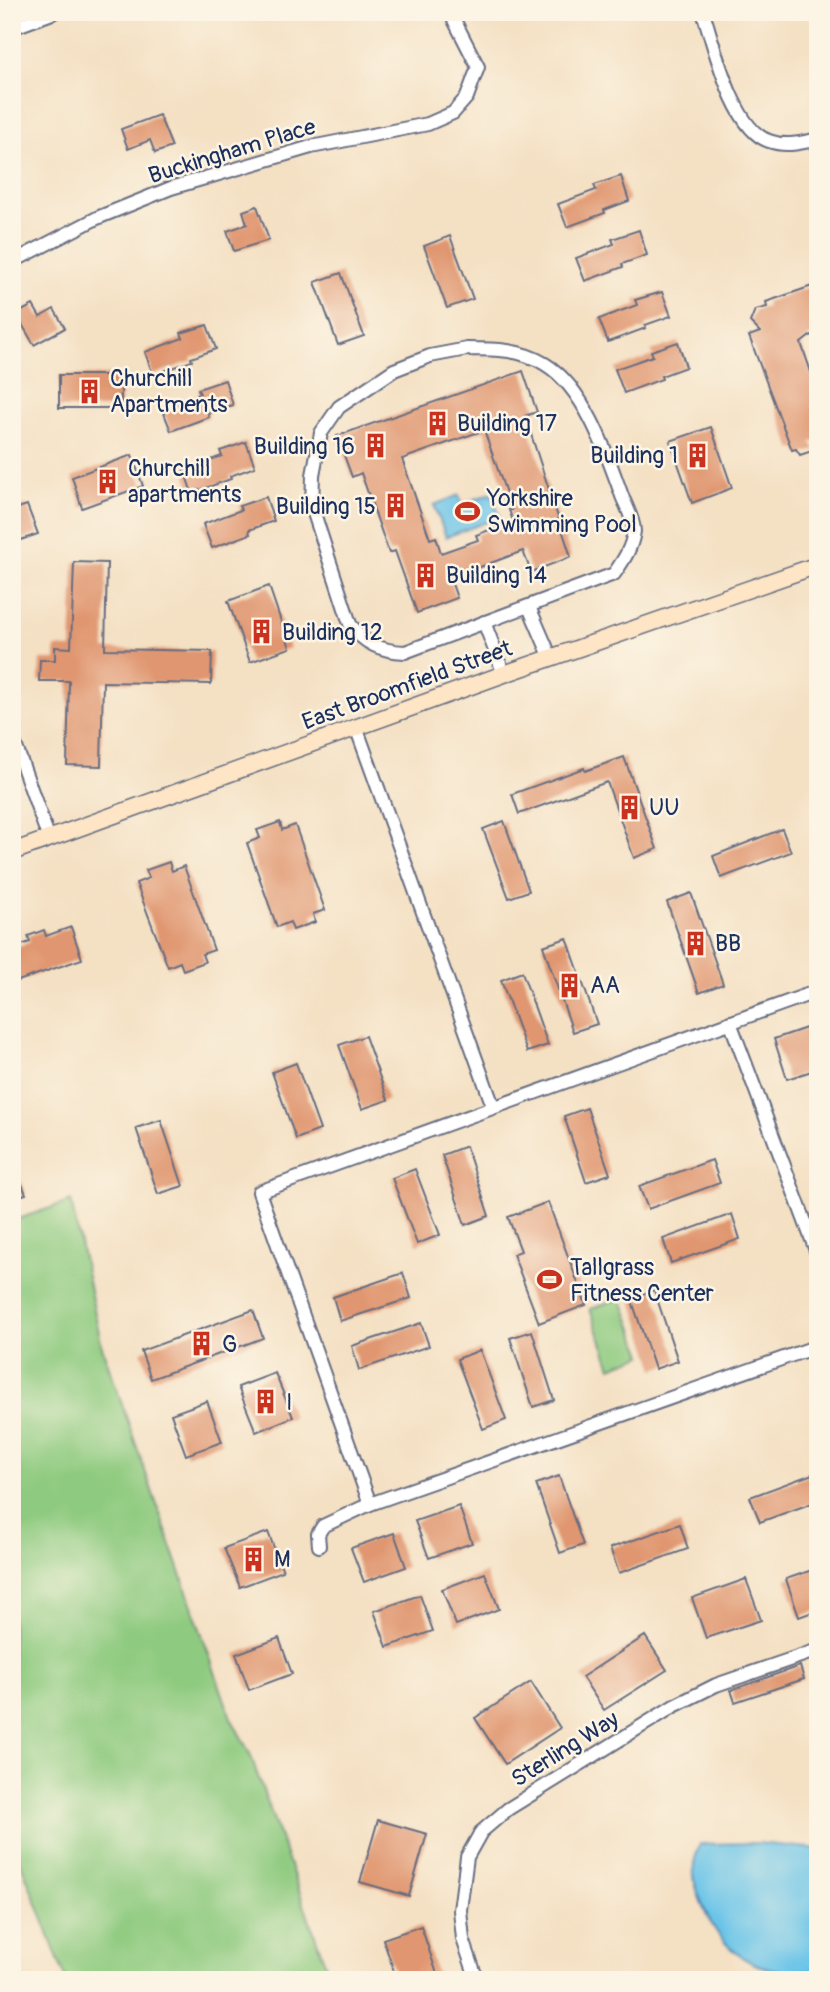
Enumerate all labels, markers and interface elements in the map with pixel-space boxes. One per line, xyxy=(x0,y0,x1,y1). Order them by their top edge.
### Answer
street label: Buckingham Place xyxy=(145,112,320,190)
place label: Churchill Apartments xyxy=(110,364,228,419)
building icon: Churchill Apartments xyxy=(76,377,104,405)
building icon: Building 17 xyxy=(423,409,451,437)
place label: Building 17 xyxy=(457,409,557,438)
place label: Building 16 xyxy=(254,432,355,461)
building icon: Building 16 xyxy=(361,432,389,460)
place label: Building 1 xyxy=(590,441,678,470)
building icon: Building 1 xyxy=(684,441,712,469)
place label: Churchill apartments xyxy=(128,454,241,509)
building icon: Churchill apartments xyxy=(94,467,122,495)
place label: Yorkshire Swimming Pool xyxy=(486,484,637,539)
place label: Building 15 xyxy=(276,492,376,521)
building icon: Building 15 xyxy=(382,492,410,520)
sports icon: Yorkshire Swimming Pool xyxy=(453,497,481,525)
building icon: Building 14 xyxy=(412,561,440,589)
place label: Building 14 xyxy=(446,561,547,590)
building icon: Building 12 xyxy=(248,618,276,646)
place label: Building 12 xyxy=(282,618,383,647)
street label: East Broomfield Street xyxy=(298,633,517,736)
building icon: UU xyxy=(615,793,643,821)
place label: UU xyxy=(649,793,679,822)
building icon: BB xyxy=(681,929,709,957)
place label: BB xyxy=(715,929,741,958)
building icon: AA xyxy=(556,971,584,999)
place label: AA xyxy=(590,971,620,1000)
place label: Tallgrass Fitness Center xyxy=(570,1253,714,1308)
sports icon: Tallgrass Fitness Center xyxy=(536,1266,564,1294)
building icon: G xyxy=(188,1330,216,1358)
place label: G xyxy=(222,1330,237,1359)
building icon: I xyxy=(252,1388,280,1416)
place label: I xyxy=(286,1388,293,1417)
building icon: M xyxy=(240,1545,268,1573)
place label: M xyxy=(274,1545,291,1574)
street label: Sterling Way xyxy=(506,1704,624,1793)

